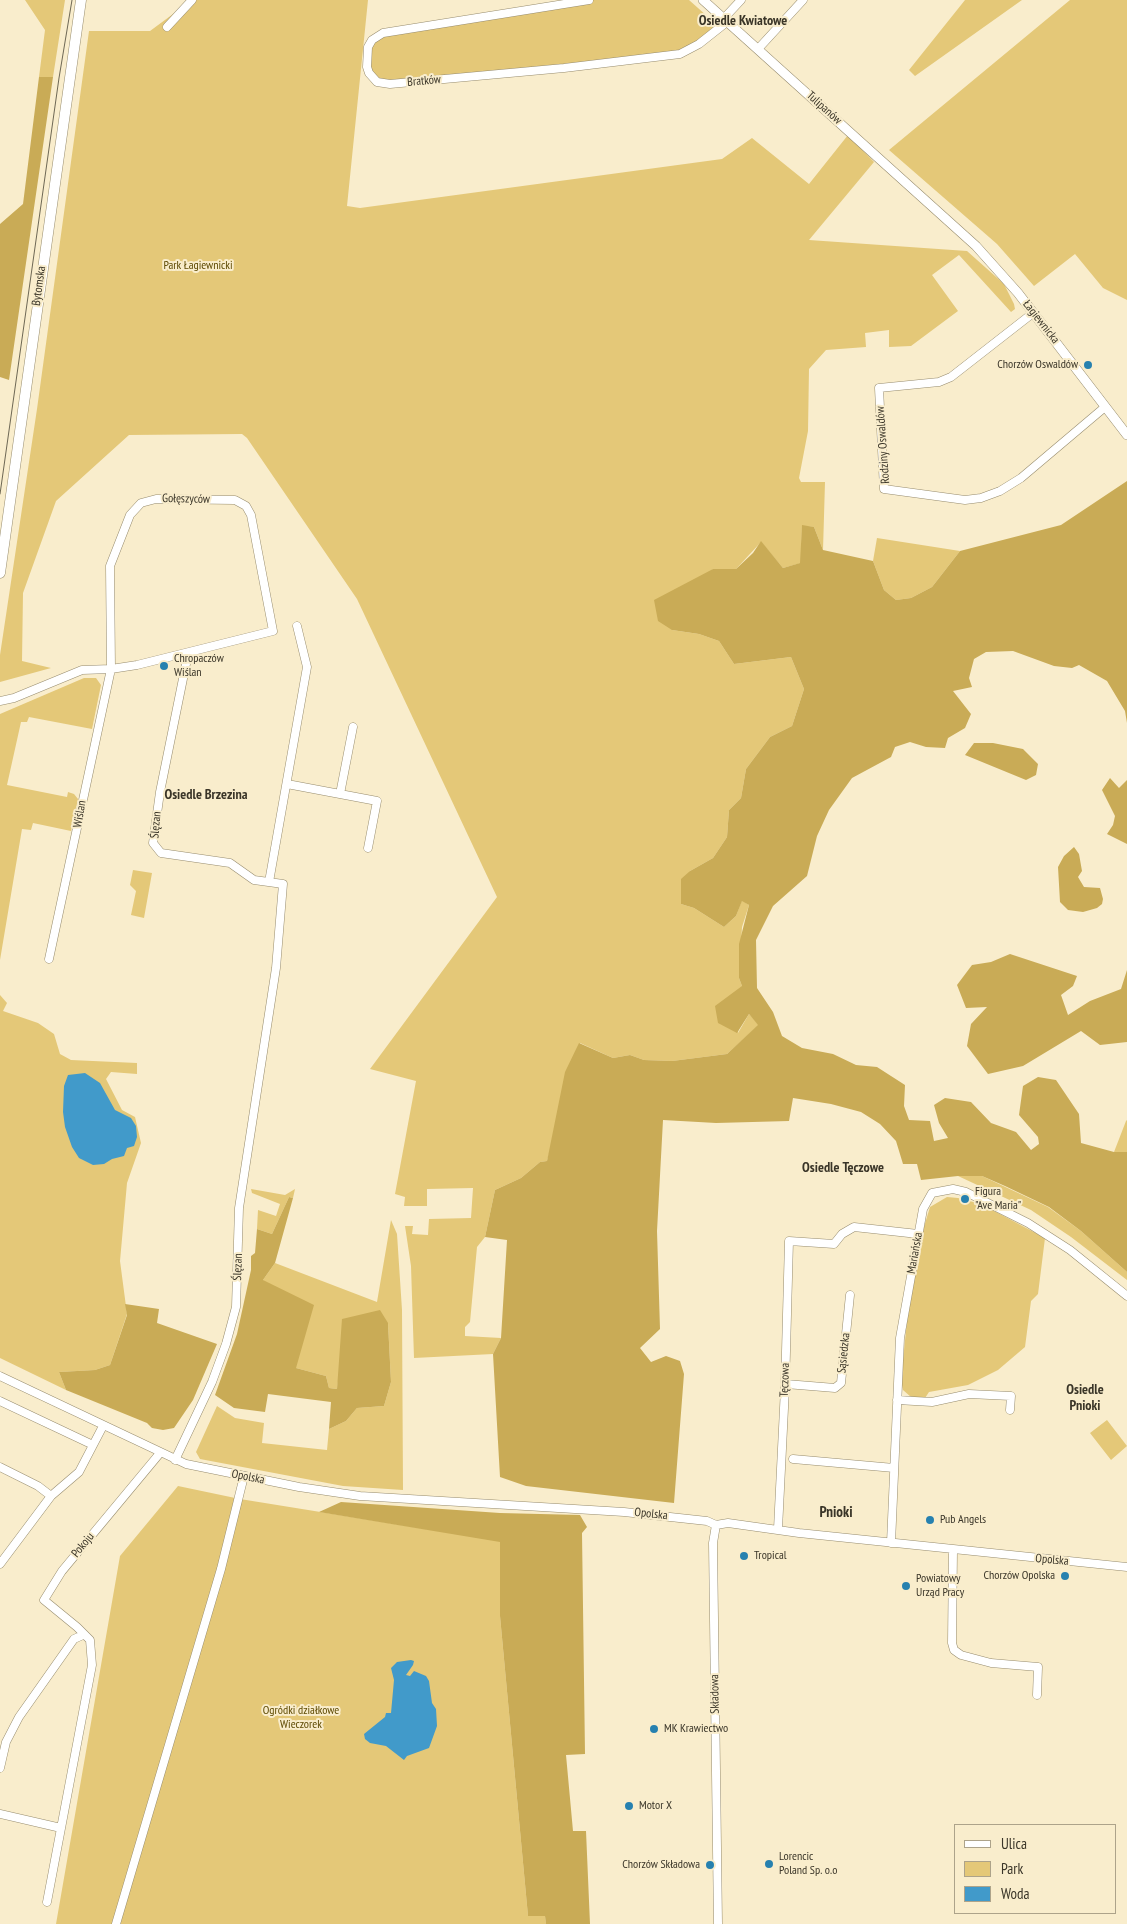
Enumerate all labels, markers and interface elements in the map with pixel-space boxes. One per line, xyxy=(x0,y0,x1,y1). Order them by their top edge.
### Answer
district label: Osiedle Kwiatowe xyxy=(699,13,787,29)
street label: Bratków xyxy=(407,72,441,90)
street label: Tulipanów xyxy=(803,88,845,128)
park label: Park Łagiewnicki xyxy=(163,259,233,273)
street label: Bytomska xyxy=(29,265,49,307)
street label: Łagiewnicka xyxy=(1020,297,1062,347)
place label: Chorzów Oswaldów xyxy=(997,358,1078,372)
marker: Chorzów Oswaldów xyxy=(1082,359,1094,371)
street label: Rodziny Oswaldów xyxy=(873,406,893,484)
street label: Gołęszyców xyxy=(162,491,210,507)
place label: Chropaczów Wiślan xyxy=(174,652,224,680)
marker: Chropaczów Wiślan xyxy=(158,660,170,672)
district label: Osiedle Brzezina xyxy=(164,787,248,803)
street label: Wiślan xyxy=(71,799,89,829)
street label: Ślęzan xyxy=(148,811,164,839)
district label: Osiedle Tęczowe xyxy=(802,1160,884,1176)
place label: Figura "Ave Maria" xyxy=(975,1185,1021,1213)
marker: Figura "Ave Maria" xyxy=(959,1193,971,1205)
street label: Mariańska xyxy=(904,1231,926,1275)
street label: Ślęzan xyxy=(230,1253,246,1281)
street label: Sąsiedzka xyxy=(835,1332,853,1374)
street label: Tęczowa xyxy=(777,1363,793,1397)
district label: Osiedle Pnioki xyxy=(1066,1382,1104,1414)
street label: Opolska xyxy=(230,1467,266,1487)
district label: Pnioki xyxy=(819,1504,853,1522)
street label: Opolska xyxy=(634,1505,668,1523)
place label: Pub Angels xyxy=(940,1513,986,1527)
marker: Pub Angels xyxy=(924,1514,936,1526)
street label: Pokoju xyxy=(69,1530,97,1560)
place label: Tropical xyxy=(754,1549,787,1563)
marker: Tropical xyxy=(738,1550,750,1562)
street label: Opolska xyxy=(1035,1551,1069,1569)
place label: Chorzów Opolska xyxy=(984,1569,1055,1583)
marker: Chorzów Opolska xyxy=(1059,1570,1071,1582)
place label: Powiatowy Urząd Pracy xyxy=(916,1572,964,1600)
marker: Powiatowy Urząd Pracy xyxy=(900,1580,912,1592)
street label: Składowa xyxy=(707,1674,723,1714)
park label: Ogródki działkowe Wieczorek xyxy=(263,1704,339,1732)
place label: MK Krawiectwo xyxy=(664,1722,728,1736)
marker: MK Krawiectwo xyxy=(648,1723,660,1735)
place label: Motor X xyxy=(639,1799,672,1813)
marker: Motor X xyxy=(623,1800,635,1812)
legend xyxy=(954,1824,1117,1914)
text: Ulica xyxy=(1001,1834,1027,1853)
place label: Lorencic Poland Sp. o.o xyxy=(779,1850,837,1878)
place label: Chorzów Składowa xyxy=(622,1858,700,1872)
marker: Lorencic Poland Sp. o.o xyxy=(763,1858,775,1870)
marker: Chorzów Składowa xyxy=(704,1859,716,1871)
text: Park xyxy=(1001,1859,1023,1878)
text: Woda xyxy=(1001,1884,1030,1903)

